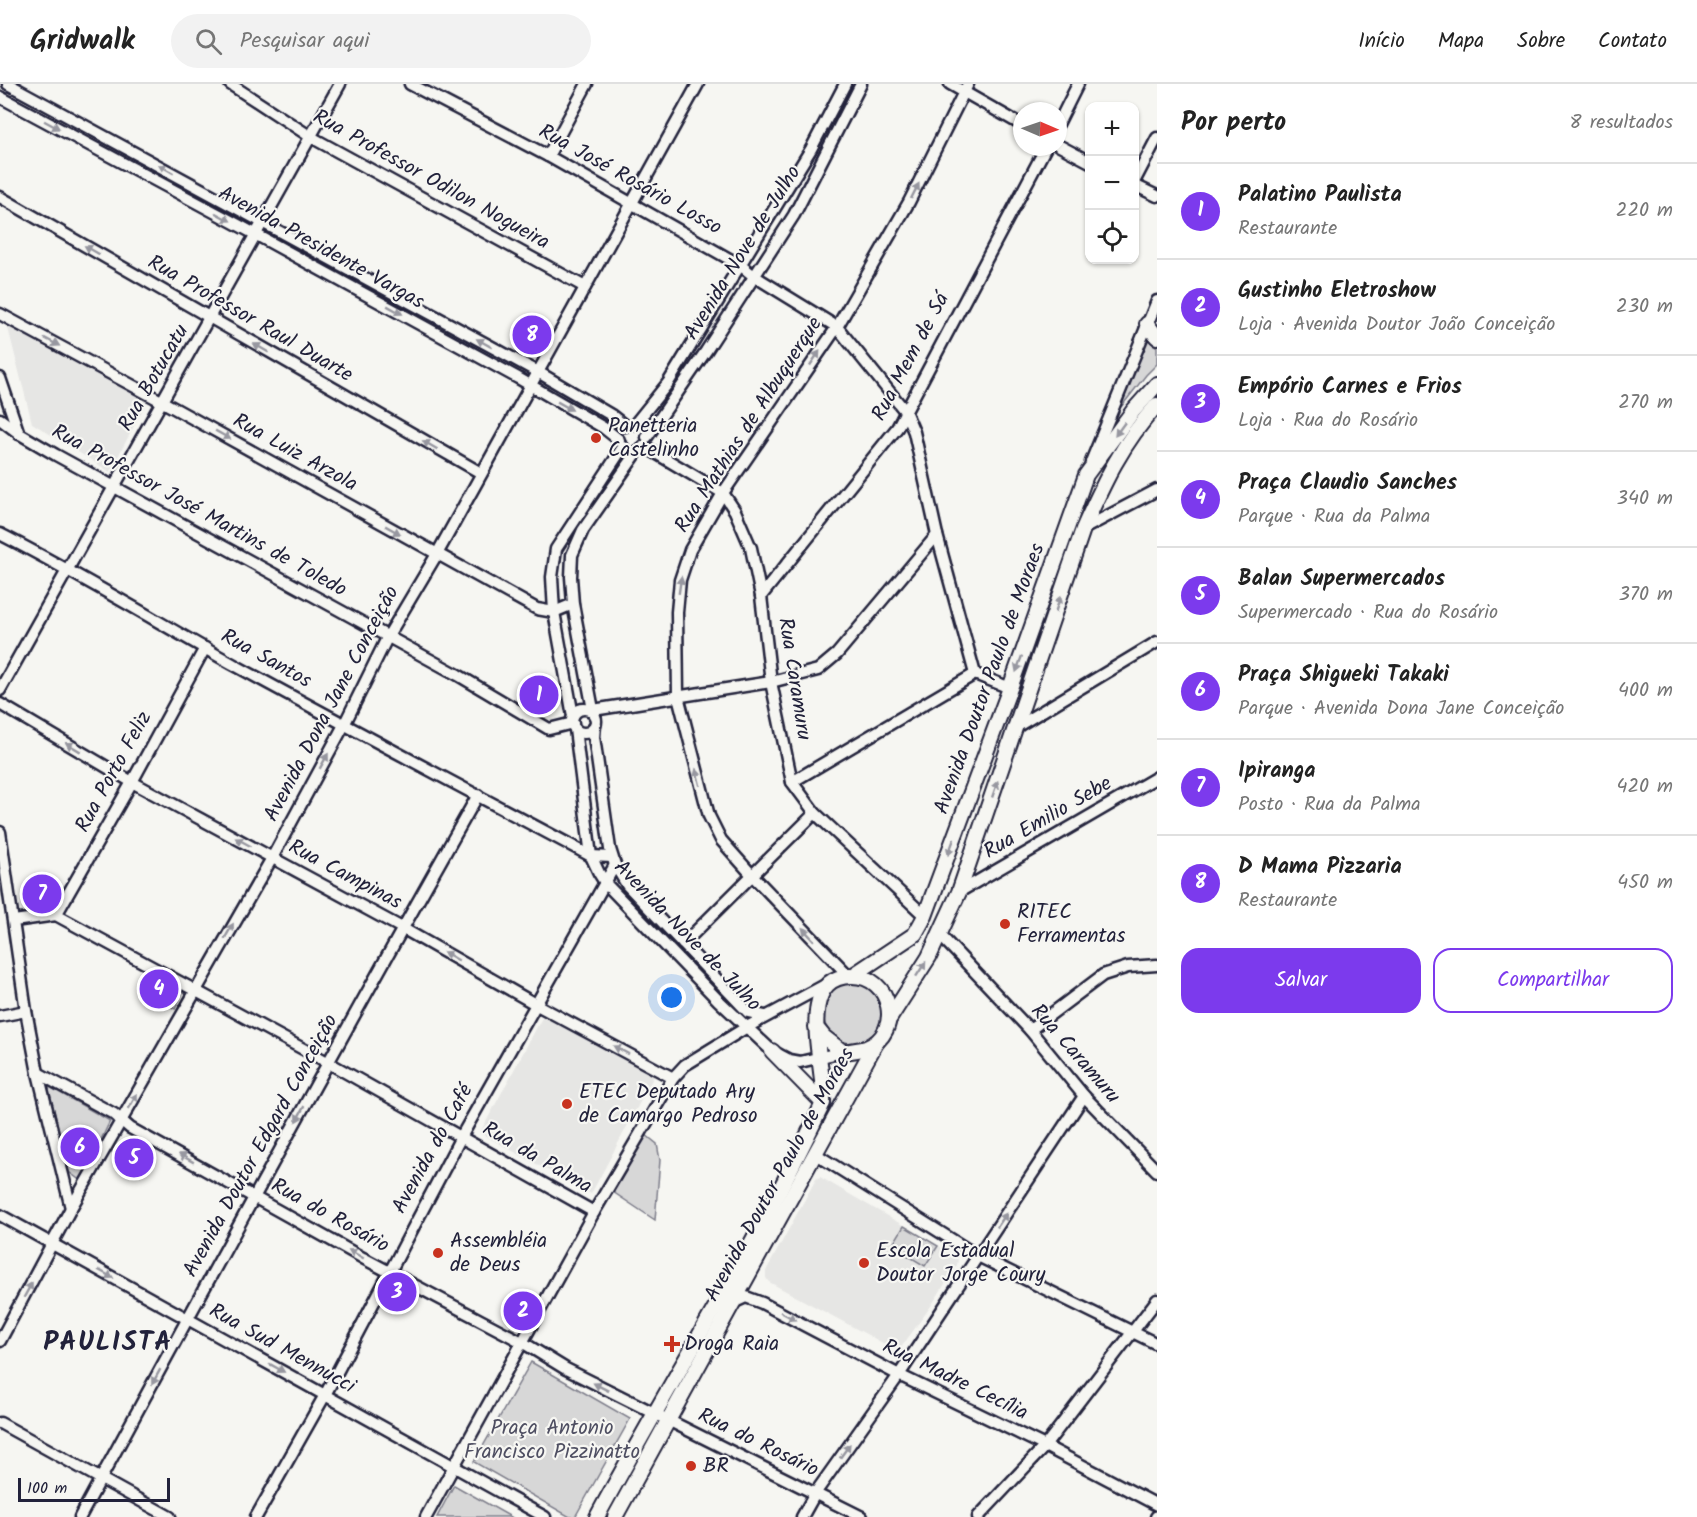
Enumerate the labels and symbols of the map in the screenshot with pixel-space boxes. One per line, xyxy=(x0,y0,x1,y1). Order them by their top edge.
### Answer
street label: Rua Professor Odilon Nogueira xyxy=(307,101,555,259)
north arrow xyxy=(1013,102,1067,156)
street label: Rua José Rosário Losso xyxy=(532,116,728,244)
one-way arrow xyxy=(43,120,60,130)
street label: Avenida Nove de Julho xyxy=(676,159,810,347)
one-way arrow xyxy=(157,164,174,174)
street label: Avenida Presidente Vargas xyxy=(212,177,430,319)
one-way arrow xyxy=(910,182,920,199)
one-way arrow xyxy=(215,212,232,222)
one-way arrow xyxy=(84,245,100,256)
street label: Rua Professor Raul Duarte xyxy=(141,247,359,392)
street label: Rua Mem de Sá xyxy=(863,285,960,427)
one-way arrow xyxy=(386,305,403,315)
street label: Rua Mathias de Albuquerque xyxy=(667,310,832,540)
pin: 8 xyxy=(512,312,552,358)
street label: Rua Botucatu xyxy=(110,318,198,438)
one-way arrow xyxy=(43,337,60,347)
one-way arrow xyxy=(476,338,493,348)
one-way arrow xyxy=(252,343,269,353)
one-way arrow xyxy=(809,350,820,366)
one-way arrow xyxy=(556,401,573,411)
street label: Rua Luiz Arzola xyxy=(227,405,363,501)
place label: Panetteria Castelinho xyxy=(608,410,699,467)
street label: Rua Professor José Martins de Toledo xyxy=(45,416,353,606)
one-way arrow xyxy=(1114,421,1126,436)
one-way arrow xyxy=(215,430,232,440)
marker: Panetteria Castelinho xyxy=(589,431,603,445)
one-way arrow xyxy=(422,440,439,450)
one-way arrow xyxy=(385,525,402,535)
street label: Avenida Doutor Paulo de Moraes xyxy=(926,539,1054,819)
one-way arrow xyxy=(675,575,684,594)
street label: Avenida Dona Jane Conceição xyxy=(256,580,408,828)
one-way arrow xyxy=(1053,595,1063,613)
street label: Rua Caramuru xyxy=(768,615,820,743)
street label: Rua Santos xyxy=(215,620,318,698)
one-way arrow xyxy=(1013,655,1023,673)
pin: 1 xyxy=(520,672,558,718)
street label: Rua Porto Feliz xyxy=(67,705,161,839)
one-way arrow xyxy=(65,742,81,753)
one-way arrow xyxy=(319,752,329,769)
street label: Rua Emilio Sebe xyxy=(977,767,1119,868)
one-way arrow xyxy=(692,768,702,787)
one-way arrow xyxy=(990,780,1000,798)
street label: Rua Campinas xyxy=(282,831,408,919)
one-way arrow xyxy=(234,837,251,847)
one-way arrow xyxy=(946,838,955,856)
street label: Avenida Nove de Julho xyxy=(605,852,769,1020)
pin: 7 xyxy=(22,872,62,916)
place label: RITEC Ferramentas xyxy=(1017,896,1126,953)
marker: RITEC Ferramentas xyxy=(998,917,1012,931)
one-way arrow xyxy=(224,922,234,939)
one-way arrow xyxy=(801,928,815,942)
one-way arrow xyxy=(442,951,459,961)
one-way arrow xyxy=(915,961,926,977)
pin: 4 xyxy=(140,966,178,1012)
your location xyxy=(657,983,686,1012)
street label: Rua Caramuru xyxy=(1022,996,1128,1112)
street label: Avenida Doutor Edgard Conceição xyxy=(175,1008,347,1284)
street label: Avenida Doutor Paulo de Moraes xyxy=(696,1042,864,1308)
one-way arrow xyxy=(613,1045,630,1055)
place label: ETEC Deputado Ary de Camargo Pedroso xyxy=(579,1076,757,1133)
street label: Avenida do Café xyxy=(384,1077,483,1220)
one-way arrow xyxy=(128,1092,138,1109)
marker: ETEC Deputado Ary de Camargo Pedroso xyxy=(560,1097,574,1111)
one-way arrow xyxy=(295,1106,306,1122)
street label: Rua da Palma xyxy=(476,1113,598,1203)
pin: 6 xyxy=(60,1124,100,1170)
pin: 5 xyxy=(114,1136,154,1180)
one-way arrow xyxy=(177,1153,194,1163)
street label: Rua do Rosário xyxy=(265,1170,395,1262)
one-way arrow xyxy=(996,1212,1007,1228)
place label: Assembléia de Deus xyxy=(450,1225,547,1282)
place label: Escola Estadual Doutor Jorge Coury xyxy=(876,1235,1045,1292)
marker: Assembléia de Deus xyxy=(431,1246,445,1260)
one-way arrow xyxy=(347,1249,364,1259)
marker: Escola Estadual Doutor Jorge Coury xyxy=(857,1256,871,1270)
one-way arrow xyxy=(98,1269,115,1279)
pin: 3 xyxy=(378,1270,416,1314)
one-way arrow xyxy=(23,1281,33,1298)
pin: 2 xyxy=(504,1288,542,1334)
street label: Rua Sud Mennucci xyxy=(203,1295,362,1403)
one-way arrow xyxy=(780,1311,797,1321)
district label: PAULISTA xyxy=(43,1321,173,1364)
place label: Droga Raia xyxy=(684,1328,779,1361)
street label: Rua Madre Cecília xyxy=(876,1330,1034,1430)
marker: Droga Raia xyxy=(665,1337,679,1351)
one-way arrow xyxy=(268,1363,285,1373)
one-way arrow xyxy=(151,1369,161,1386)
one-way arrow xyxy=(593,1382,610,1391)
street label: Rua do Rosário xyxy=(692,1399,824,1487)
park label: Praça Antonio Francisco Pizzinatto xyxy=(464,1412,640,1469)
one-way arrow xyxy=(839,1443,851,1458)
place label: BR xyxy=(703,1450,729,1483)
marker: BR xyxy=(684,1459,698,1473)
scale bar xyxy=(18,1475,170,1502)

